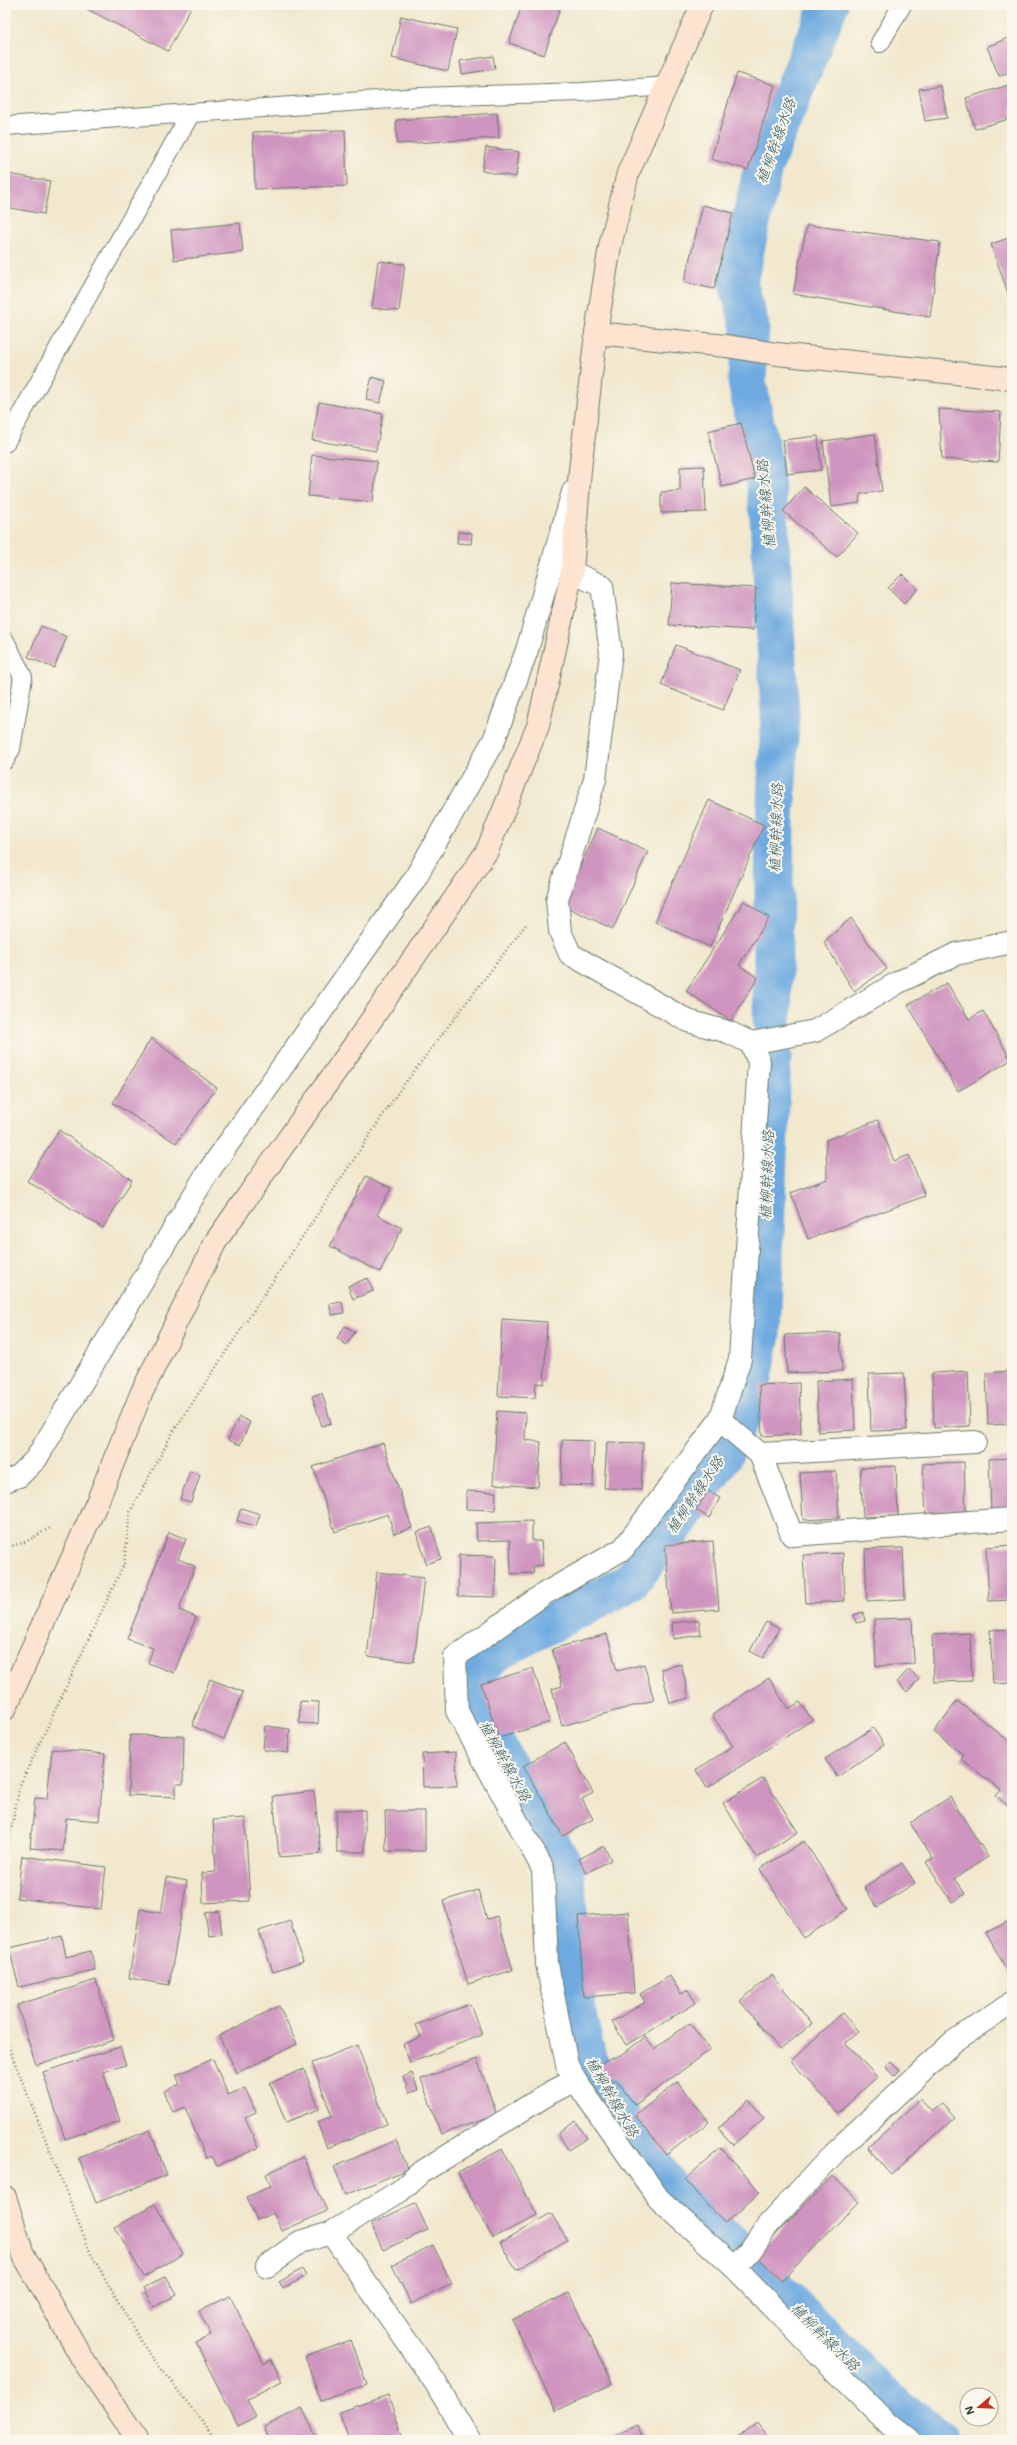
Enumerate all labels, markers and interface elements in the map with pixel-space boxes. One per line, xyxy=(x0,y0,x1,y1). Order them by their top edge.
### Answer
water label: 植柳幹線水路 xyxy=(750,94,800,186)
water label: 植柳幹線水路 xyxy=(751,457,779,550)
water label: 植柳幹線水路 xyxy=(763,782,787,873)
water label: 植柳幹線水路 xyxy=(754,1129,778,1220)
water label: 植柳幹線水路 xyxy=(661,1451,728,1537)
water label: 植柳幹線水路 xyxy=(475,1716,537,1806)
water label: 植柳幹線水路 xyxy=(582,2053,645,2141)
water label: 植柳幹線水路 xyxy=(787,2297,865,2376)
north arrow xyxy=(959,2387,999,2427)
text: N xyxy=(961,2404,978,2417)

